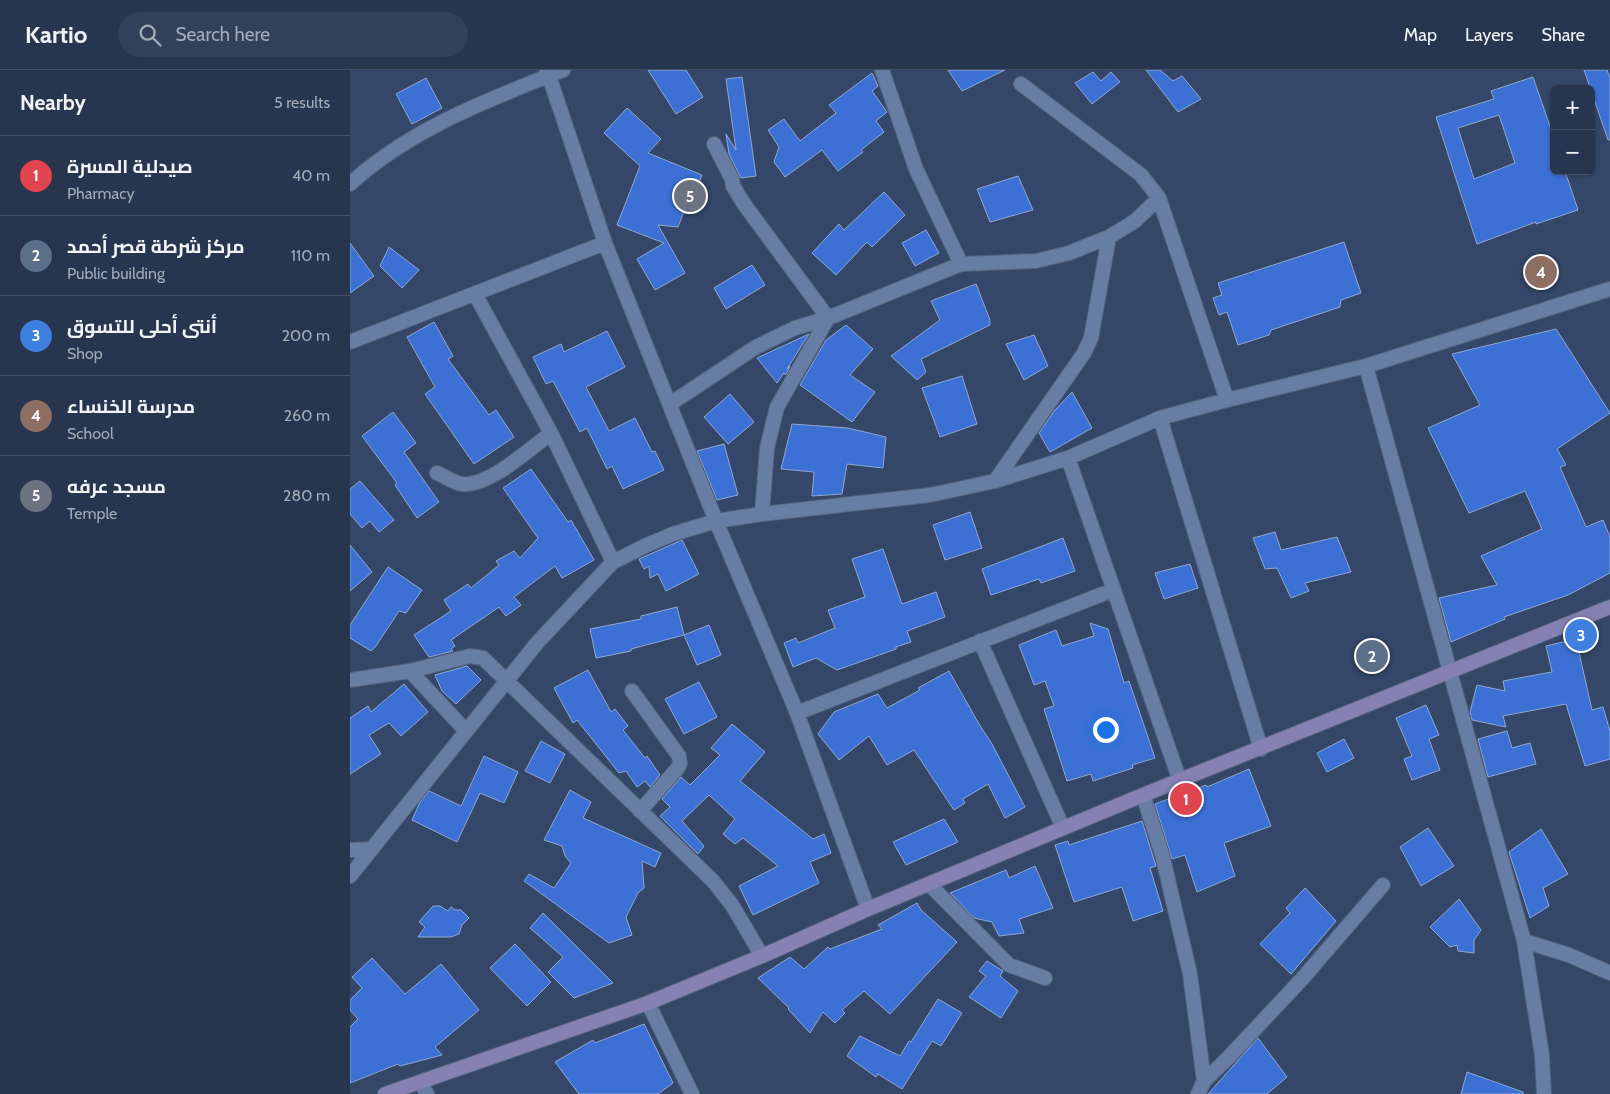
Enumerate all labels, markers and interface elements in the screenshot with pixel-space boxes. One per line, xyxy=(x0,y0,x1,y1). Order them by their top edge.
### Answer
search box xyxy=(118,12,468,57)
text: Kartio xyxy=(25,20,88,49)
icon: search xyxy=(136,21,164,49)
text: Search here xyxy=(176,23,270,46)
text: Map xyxy=(1404,24,1437,46)
text: Layers xyxy=(1465,24,1514,46)
text: Share xyxy=(1542,24,1585,46)
map controls xyxy=(1550,85,1595,175)
button: + xyxy=(1550,85,1595,130)
text: Nearby xyxy=(20,90,86,115)
text: 5 results xyxy=(274,93,330,112)
button: − xyxy=(1550,130,1595,175)
text: صيدلية المسرة xyxy=(67,155,193,178)
text: 1 xyxy=(33,166,39,185)
text: 40 m xyxy=(292,166,330,185)
pin: 5 xyxy=(674,177,706,215)
text: Pharmacy xyxy=(67,184,135,203)
text: مركز شرطة قصر أحمد xyxy=(67,235,245,258)
text: 2 xyxy=(32,246,40,265)
text: 110 m xyxy=(291,246,330,265)
pin: 4 xyxy=(1525,253,1557,291)
text: Public building xyxy=(67,264,165,283)
text: أنتى أحلى للتسوق xyxy=(67,315,217,338)
text: 3 xyxy=(32,326,40,345)
text: 200 m xyxy=(282,326,330,345)
text: Shop xyxy=(67,344,103,363)
text: مدرسة الخنساء xyxy=(67,395,195,418)
text: 4 xyxy=(31,406,41,425)
text: 260 m xyxy=(284,406,330,425)
text: School xyxy=(67,424,114,443)
text: مسجد عرفه xyxy=(67,475,166,498)
text: 5 xyxy=(32,486,40,505)
text: 280 m xyxy=(283,486,330,505)
text: Temple xyxy=(67,504,117,523)
pin: 3 xyxy=(1565,616,1597,654)
pin: 2 xyxy=(1356,637,1388,675)
your location xyxy=(1093,717,1119,743)
pin: 1 xyxy=(1170,780,1202,818)

